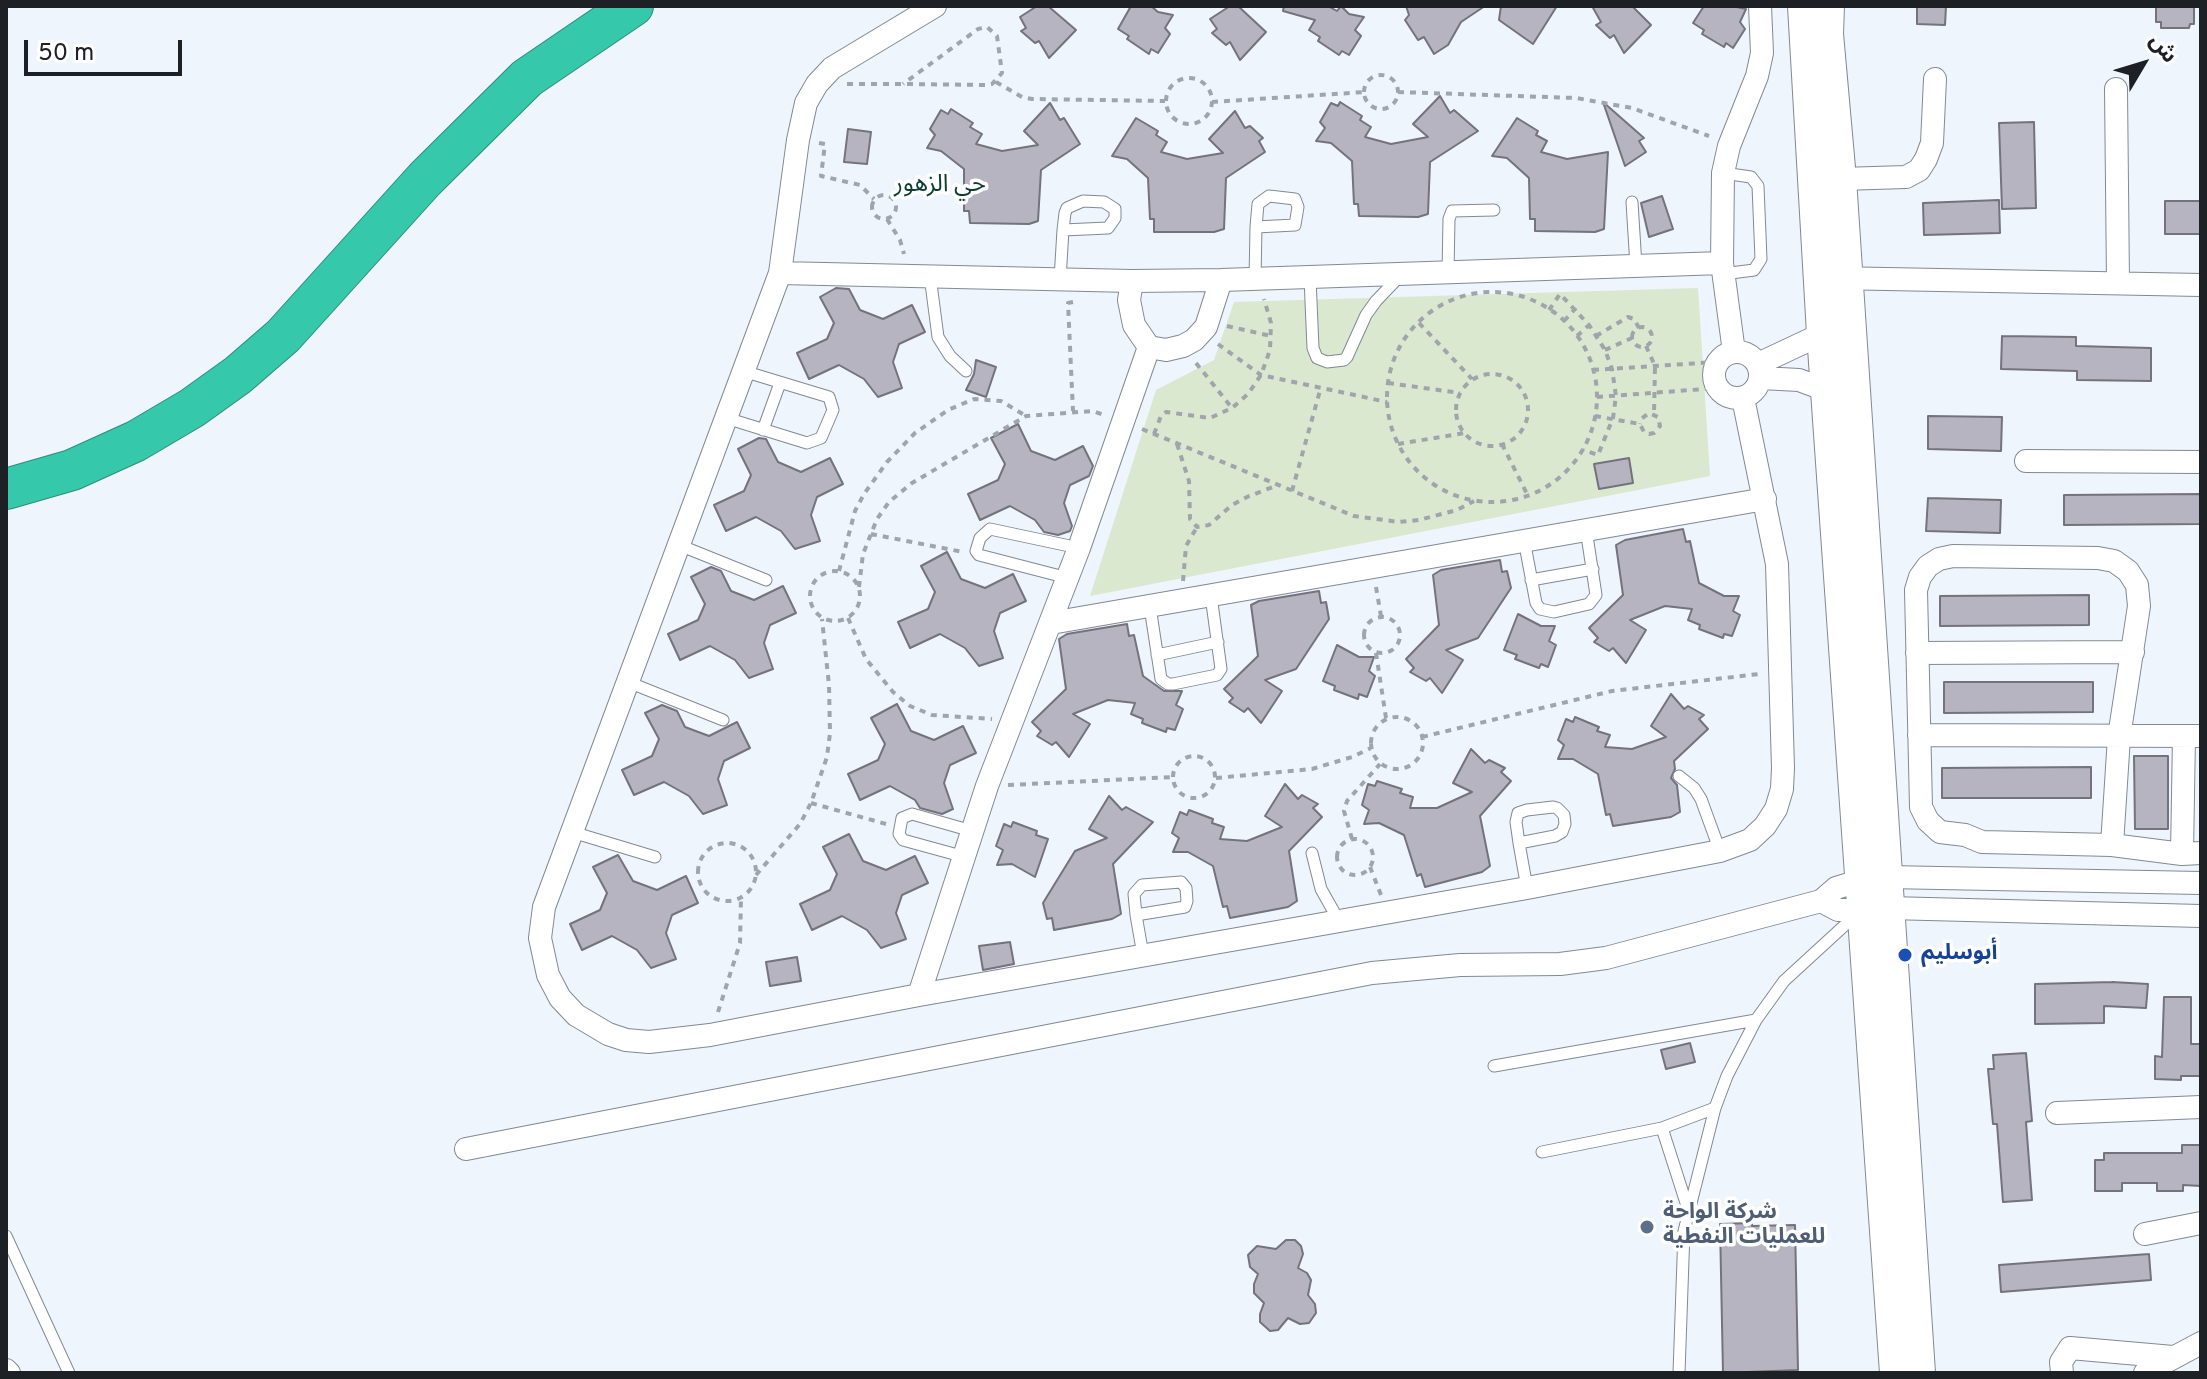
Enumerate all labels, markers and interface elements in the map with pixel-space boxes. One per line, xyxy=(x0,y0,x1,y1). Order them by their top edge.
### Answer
scale bar xyxy=(28,24,186,74)
north arrow xyxy=(2103,24,2183,104)
text: ش xyxy=(2142,29,2182,69)
text: 50 m xyxy=(38,39,94,69)
district label: حي الزهور xyxy=(894,172,986,200)
place label: أبوسليم xyxy=(1921,942,1997,968)
marker: أبوسليم xyxy=(1896,946,1914,964)
place label: شركة الواحة للعمليات النفطية xyxy=(1663,1201,1825,1252)
marker: شركة الواحة للعمليات النفطية xyxy=(1638,1218,1656,1236)

